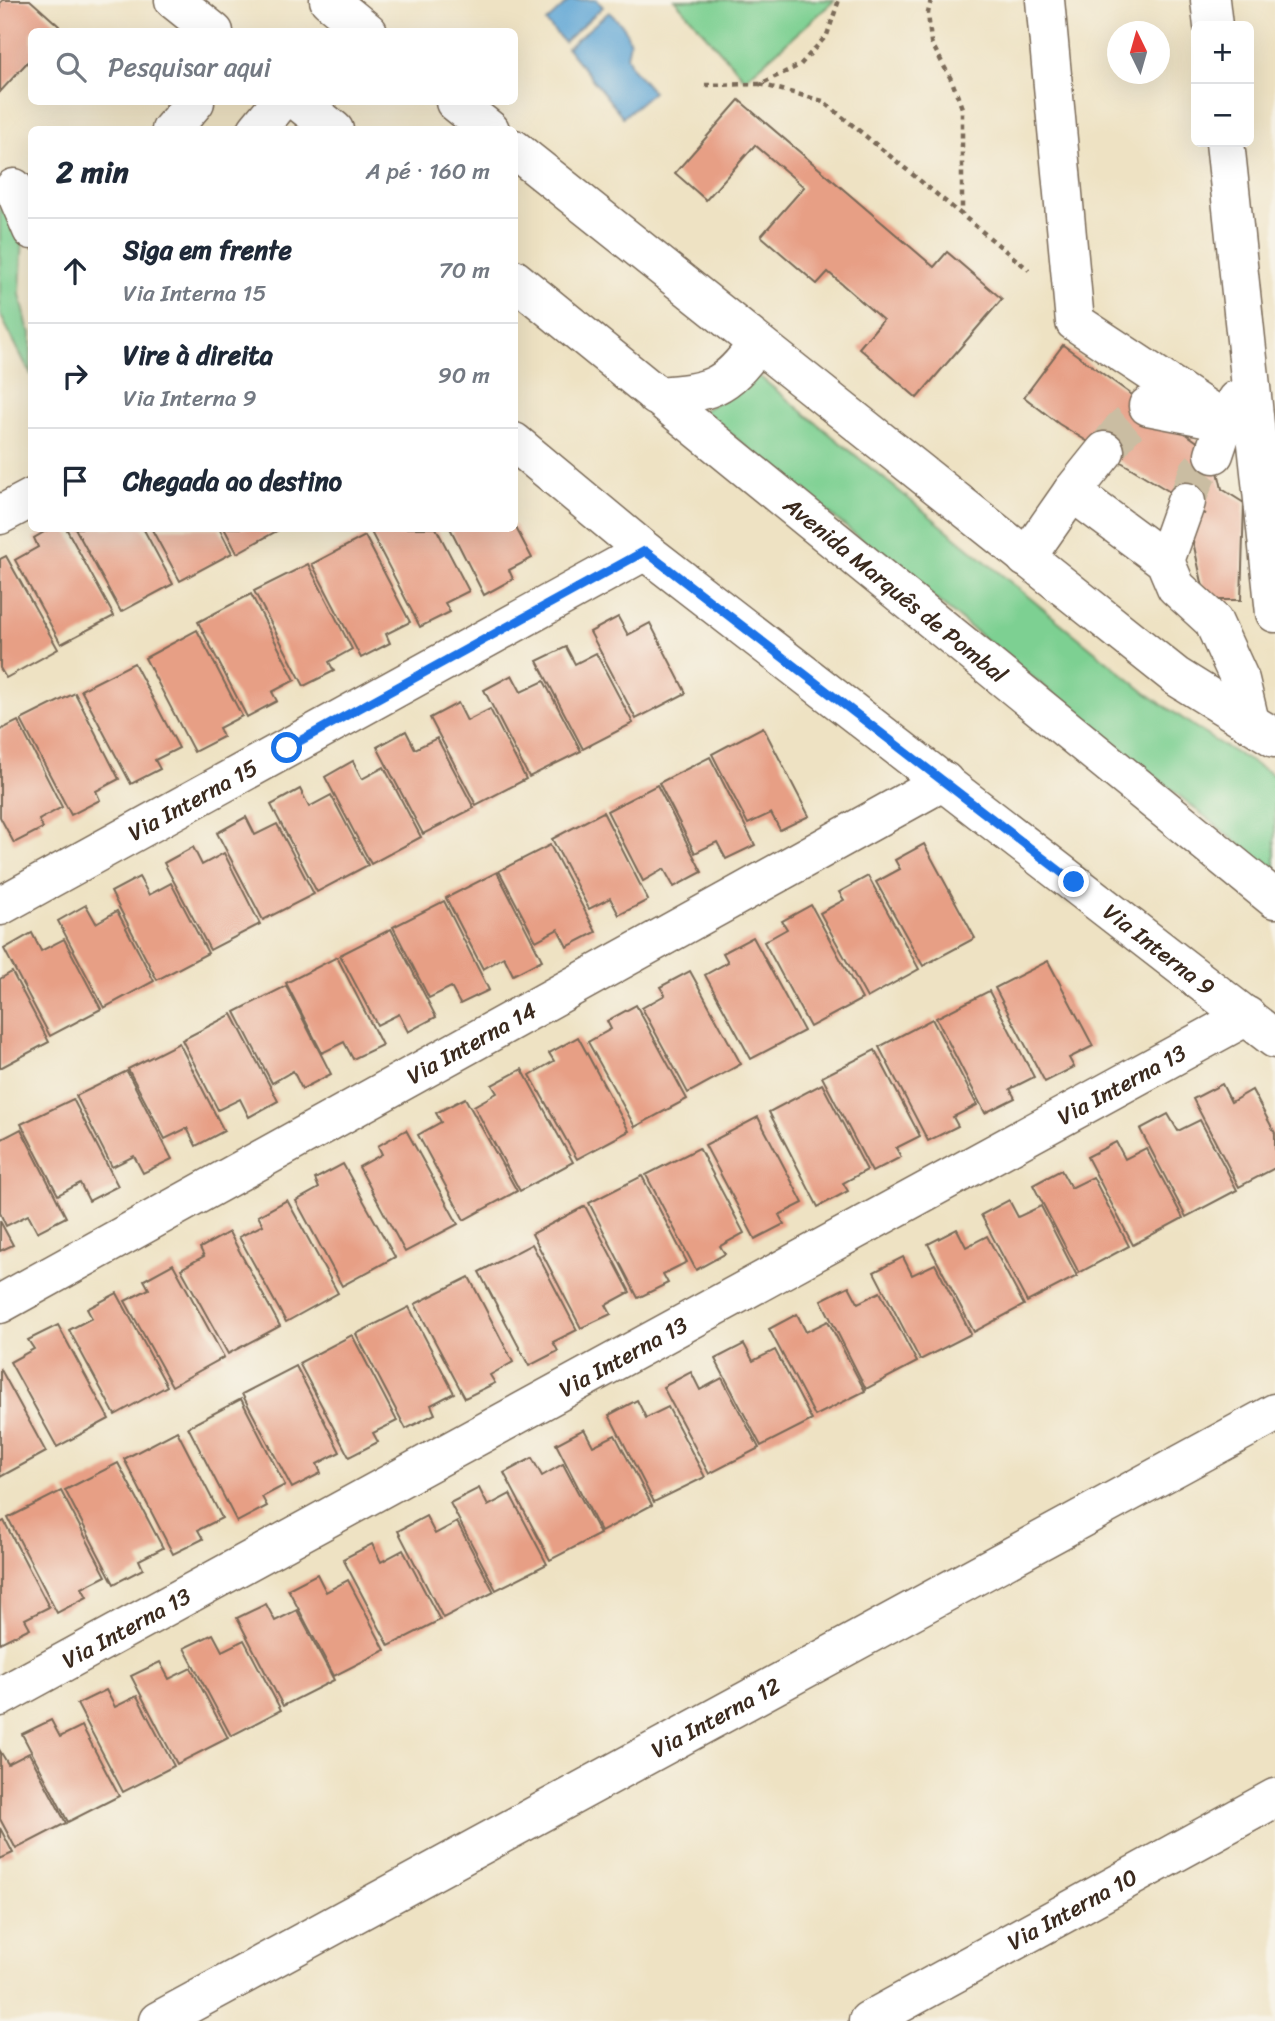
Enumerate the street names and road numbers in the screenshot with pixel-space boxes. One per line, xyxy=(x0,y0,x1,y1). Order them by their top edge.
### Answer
street label: Avenida Marquês de Pombal xyxy=(773,485,1017,695)
street label: Via Interna 15 xyxy=(120,748,266,853)
street label: Via Interna 9 xyxy=(1094,893,1224,1007)
street label: Via Interna 14 xyxy=(399,990,545,1096)
street label: Via Interna 13 xyxy=(1050,1033,1194,1137)
street label: Via Interna 13 xyxy=(551,1305,696,1409)
street label: Via Interna 13 xyxy=(54,1576,199,1680)
street label: Via Interna 12 xyxy=(643,1666,788,1770)
street label: Via Interna 10 xyxy=(1000,1857,1146,1962)

